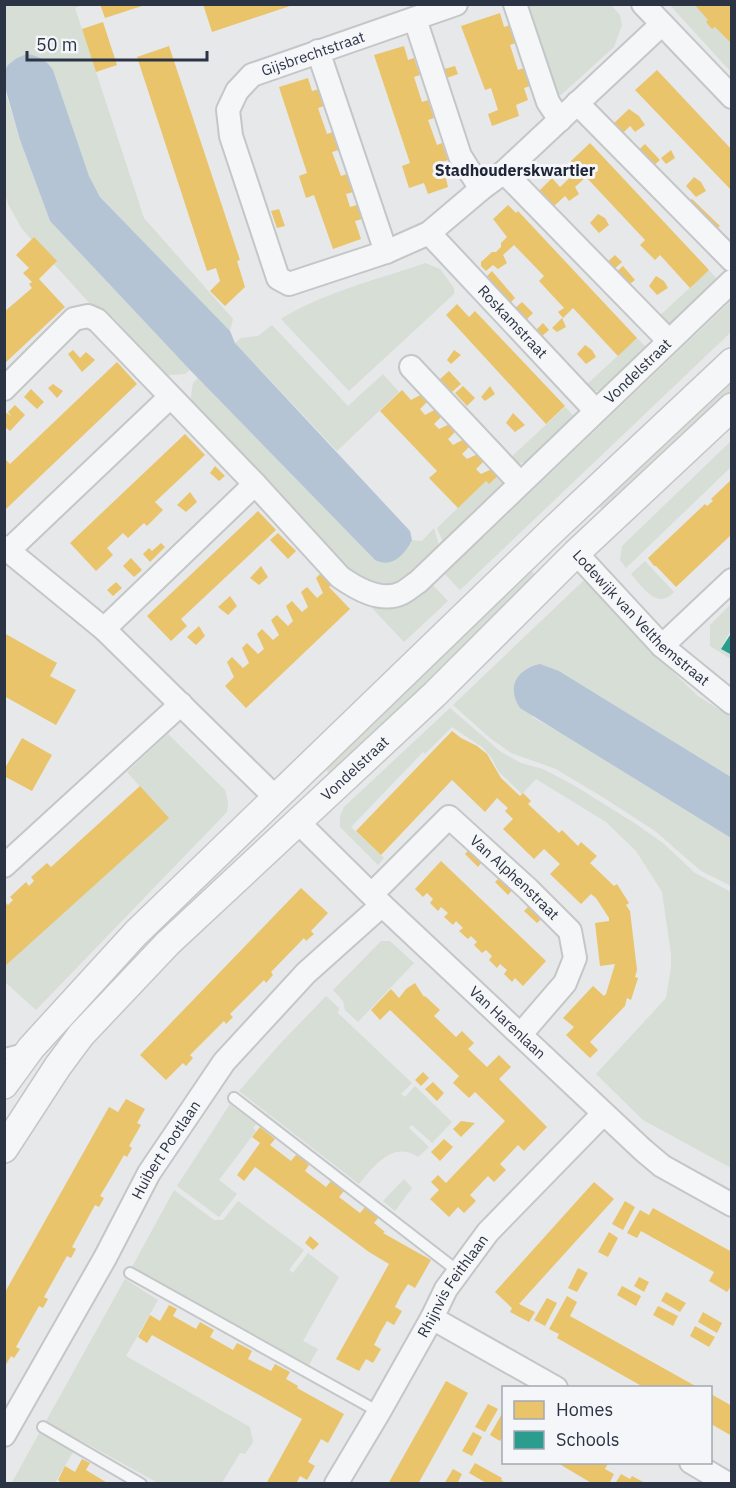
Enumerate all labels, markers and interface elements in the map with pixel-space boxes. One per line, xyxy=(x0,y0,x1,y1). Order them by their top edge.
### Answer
scale bar xyxy=(27,24,207,62)
street label: Gijsbrechtstraat xyxy=(259,27,367,80)
text: 50 m xyxy=(36,33,78,56)
district label: Stadhouderskwartier xyxy=(435,160,596,180)
street label: Roskamstraat xyxy=(474,281,552,362)
street label: Vondelstraat xyxy=(600,334,675,407)
street label: Lodewijk van Velthemstraat xyxy=(569,546,713,690)
street label: Vondelstraat xyxy=(317,732,393,804)
street label: Van Alphenstraat xyxy=(466,831,563,924)
street label: Van Harenlaan xyxy=(465,982,550,1063)
street label: Huibert Pootlaan xyxy=(127,1097,204,1202)
street label: Rhijnvis Feithlaan xyxy=(413,1230,492,1341)
legend xyxy=(502,1386,712,1464)
text: Homes xyxy=(556,1398,613,1421)
text: Schools xyxy=(556,1428,620,1451)

